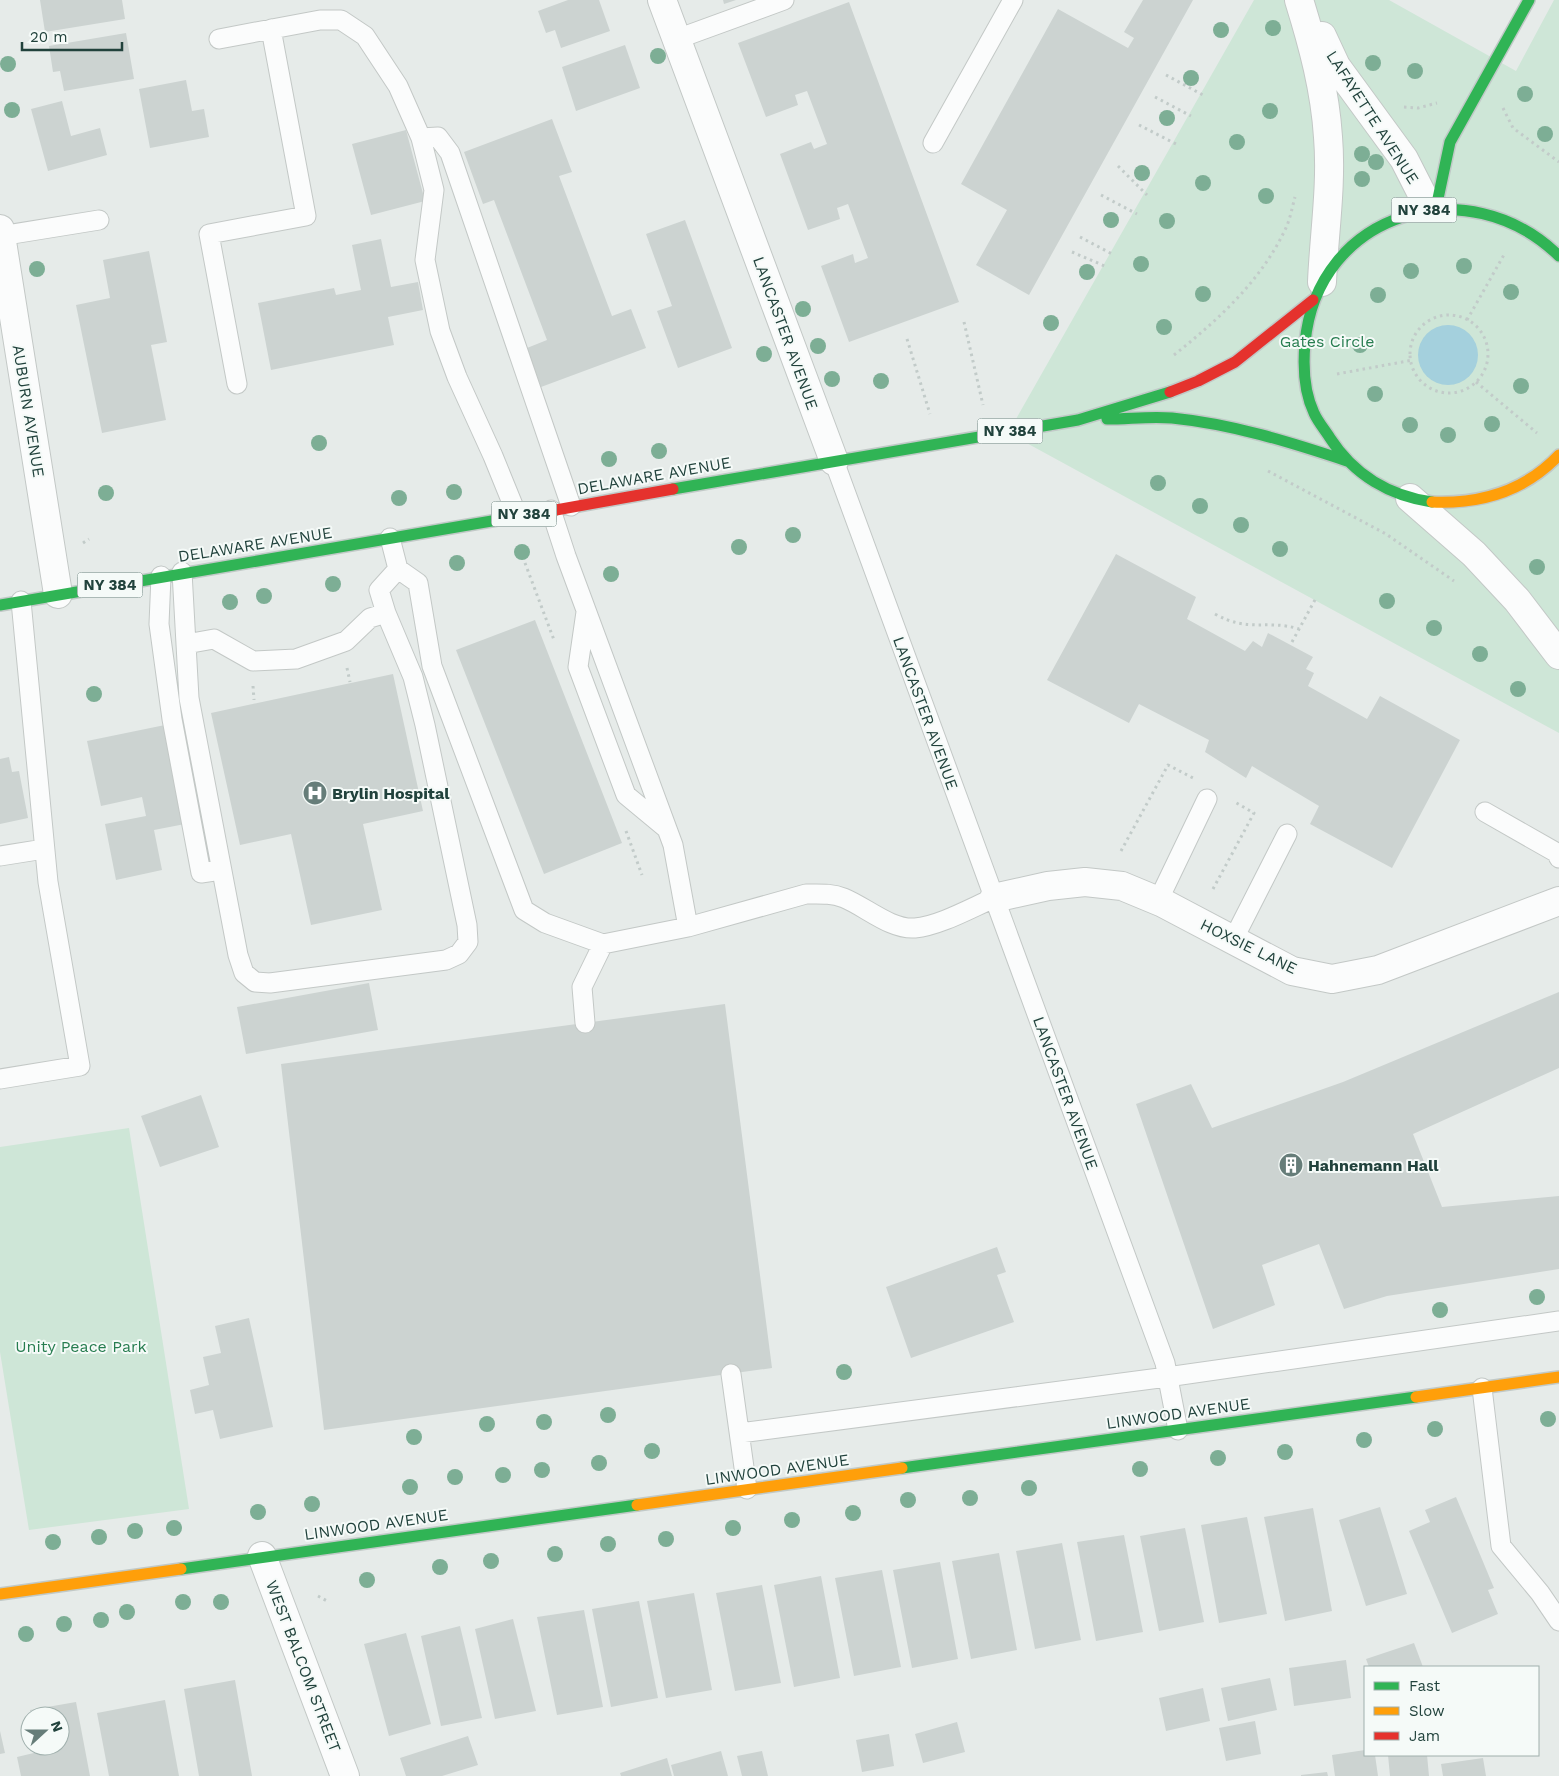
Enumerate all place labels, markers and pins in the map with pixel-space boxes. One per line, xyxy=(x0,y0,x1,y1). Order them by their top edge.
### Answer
hospital icon: Brylin Hospital xyxy=(302,780,328,806)
place label: Brylin Hospital xyxy=(332,784,450,803)
building icon: Hahnemann Hall xyxy=(1278,1152,1304,1178)
place label: Hahnemann Hall xyxy=(1308,1156,1439,1175)

